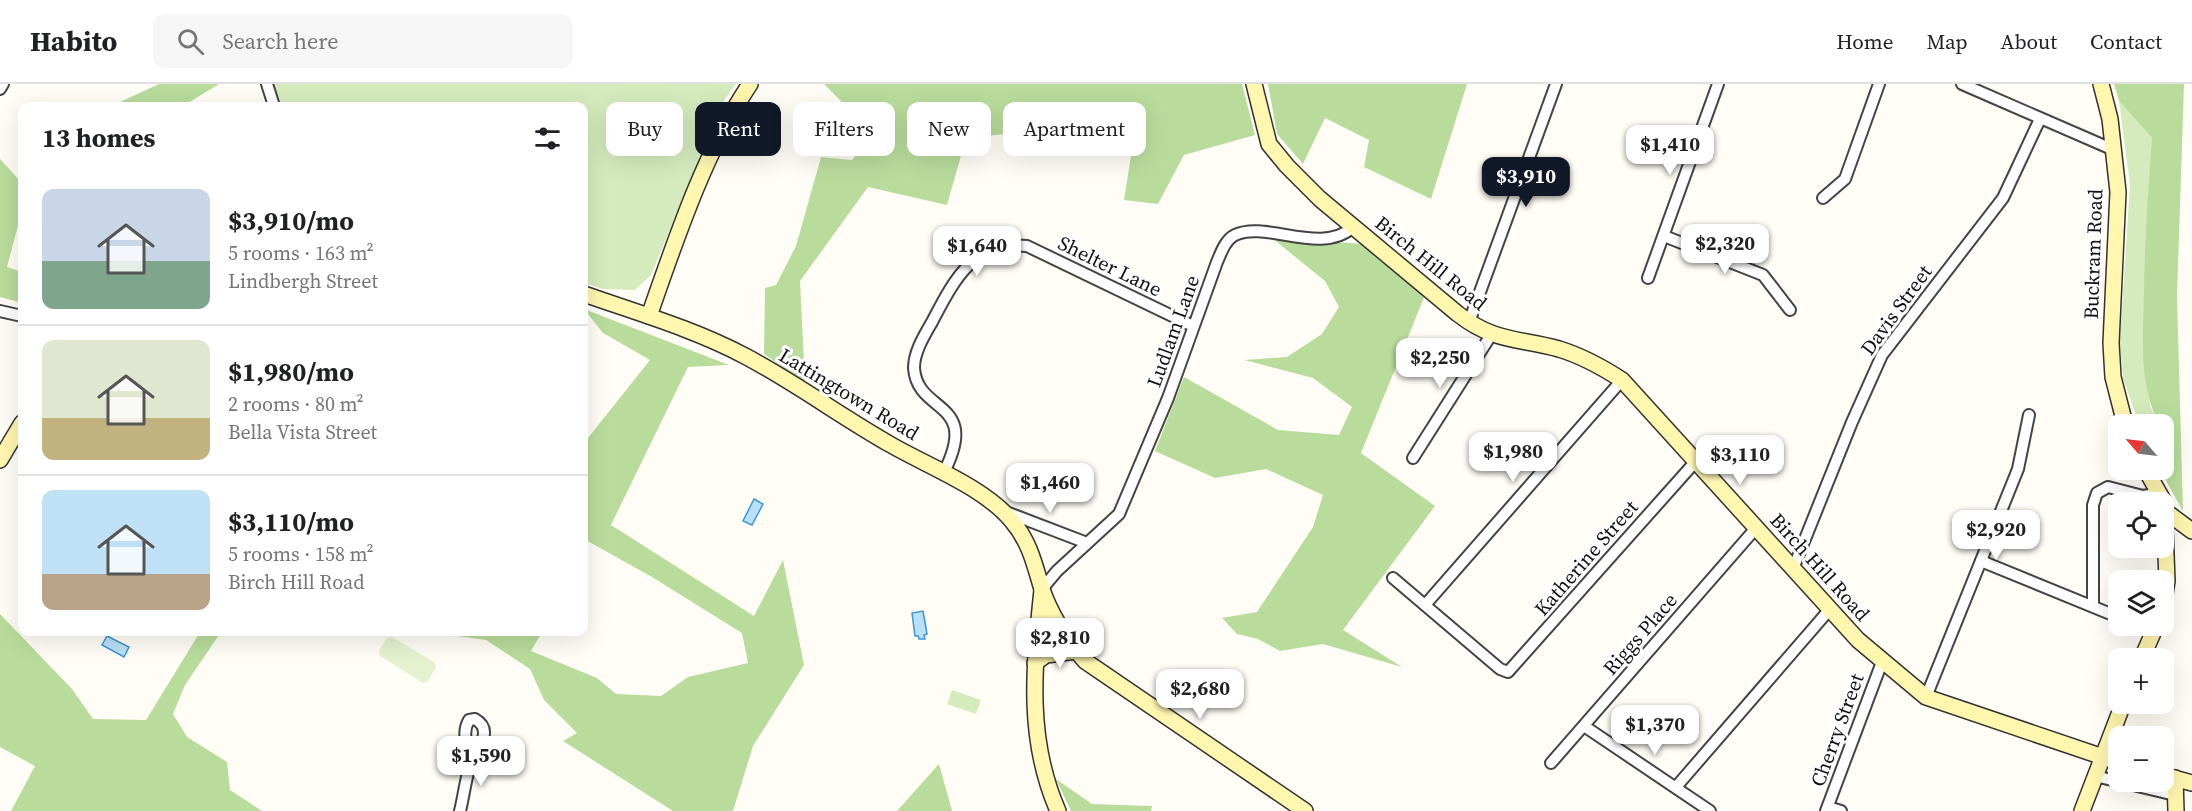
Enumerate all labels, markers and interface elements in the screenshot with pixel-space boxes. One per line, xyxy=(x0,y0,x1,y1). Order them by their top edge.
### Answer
search box xyxy=(153,14,573,68)
text: Habito xyxy=(30,22,117,60)
icon: search xyxy=(174,25,207,58)
text: Search here xyxy=(222,26,338,56)
text: Home xyxy=(1836,27,1894,56)
text: Map xyxy=(1927,27,1968,56)
text: About xyxy=(2001,27,2057,56)
text: Contact xyxy=(2090,27,2162,56)
chip: Buy xyxy=(606,102,683,156)
chip: Rent xyxy=(695,102,781,156)
chip: Filters xyxy=(793,102,895,156)
chip: New xyxy=(907,102,991,156)
chip: Apartment xyxy=(1003,102,1146,156)
text: 13 homes xyxy=(42,120,155,156)
icon: filters xyxy=(531,122,564,155)
pin: $1,410 xyxy=(1621,125,1719,176)
text: $1,410 xyxy=(1640,130,1700,158)
pin: $3,910 xyxy=(1477,157,1575,208)
text: $3,910 xyxy=(1496,162,1556,190)
street label: Buckram Road xyxy=(2077,188,2109,320)
text: $3,910/mo xyxy=(228,203,354,239)
street label: Birch Hill Road xyxy=(1369,209,1493,317)
icon: home xyxy=(90,213,162,285)
pin: $2,320 xyxy=(1676,224,1774,275)
pin: $1,640 xyxy=(928,226,1026,277)
street label: Shelter Lane xyxy=(1053,229,1167,303)
text: $2,320 xyxy=(1695,229,1755,257)
text: $1,640 xyxy=(947,231,1007,259)
text: 5 rooms · 163 m² xyxy=(228,239,374,267)
street label: Davis Street xyxy=(1854,259,1938,361)
text: Lindbergh Street xyxy=(228,267,378,295)
street label: Ludlam Lane xyxy=(1140,271,1206,391)
pin: $2,250 xyxy=(1391,338,1489,389)
street label: Lattingtown Road xyxy=(774,341,925,447)
text: $2,250 xyxy=(1410,343,1470,371)
text: $1,980/mo xyxy=(228,354,354,390)
icon: home xyxy=(90,364,162,436)
text: 2 rooms · 80 m² xyxy=(228,390,364,418)
north arrow xyxy=(2108,414,2174,480)
map controls xyxy=(2108,414,2174,792)
text: Bella Vista Street xyxy=(228,418,377,446)
pin: $1,980 xyxy=(1464,432,1562,483)
pin: $3,110 xyxy=(1691,435,1789,486)
text: $1,980 xyxy=(1483,437,1543,465)
text: $3,110 xyxy=(1710,440,1770,468)
pin: $1,460 xyxy=(1001,463,1099,514)
text: $1,460 xyxy=(1020,468,1080,496)
button: locate xyxy=(2108,492,2174,558)
street label: Katherine Street xyxy=(1528,494,1645,622)
text: $3,110/mo xyxy=(228,504,354,540)
street label: Birch Hill Road xyxy=(1764,507,1877,628)
pin: $2,920 xyxy=(1947,510,2045,561)
icon: home xyxy=(90,514,162,586)
text: $2,920 xyxy=(1966,515,2026,543)
text: 5 rooms · 158 m² xyxy=(228,540,374,568)
text: Birch Hill Road xyxy=(228,568,365,596)
button: layers xyxy=(2108,570,2174,636)
street label: Riggs Place xyxy=(1596,587,1684,681)
pin: $2,810 xyxy=(1011,618,1109,669)
text: $2,810 xyxy=(1030,623,1090,651)
button: + xyxy=(2108,648,2174,714)
pin: $2,680 xyxy=(1151,669,1249,720)
street label: Cherry Street xyxy=(1804,669,1871,790)
text: $2,680 xyxy=(1170,674,1230,702)
pin: $1,370 xyxy=(1606,705,1704,756)
text: $1,370 xyxy=(1625,710,1685,738)
button: − xyxy=(2108,726,2174,792)
pin: $1,590 xyxy=(432,736,530,787)
text: $1,590 xyxy=(451,741,511,769)

